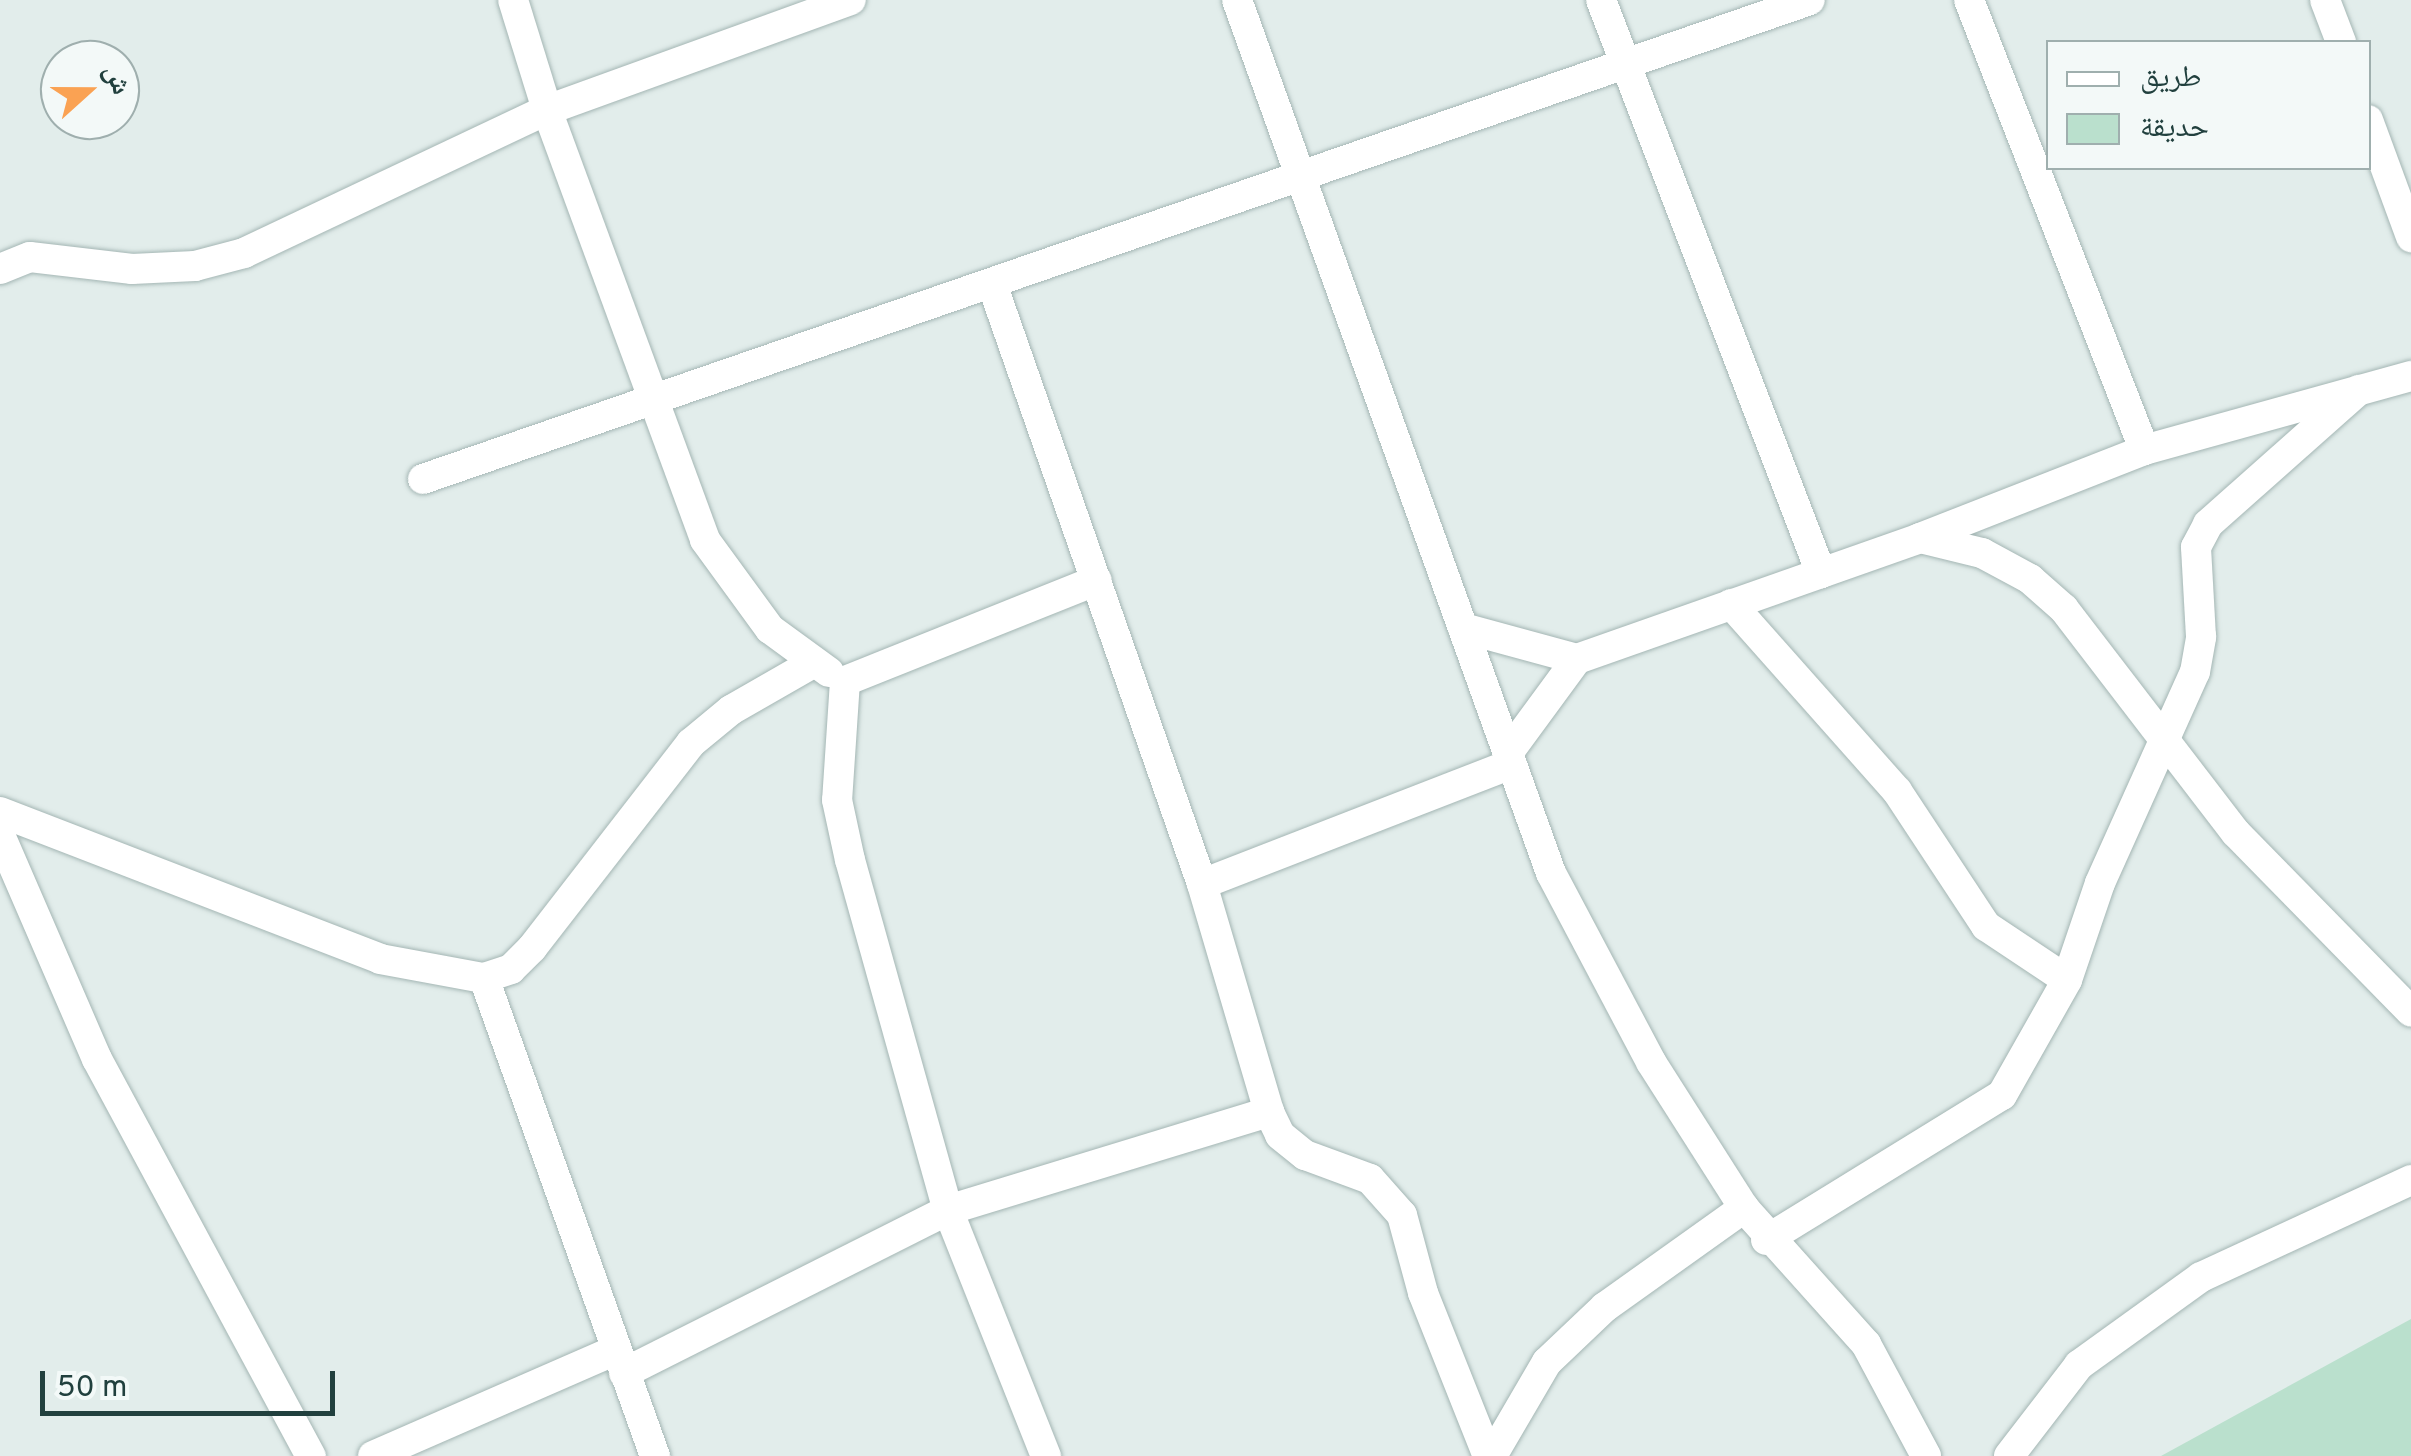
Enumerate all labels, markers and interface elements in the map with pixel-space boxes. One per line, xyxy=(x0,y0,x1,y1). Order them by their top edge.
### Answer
north arrow xyxy=(40,40,140,140)
legend xyxy=(2046,40,2371,170)
text: ش xyxy=(94,60,138,100)
text: طريق xyxy=(2140,60,2201,97)
text: حديقة xyxy=(2140,110,2209,147)
scale bar xyxy=(45,1351,340,1413)
text: 50 m xyxy=(57,1370,127,1407)

